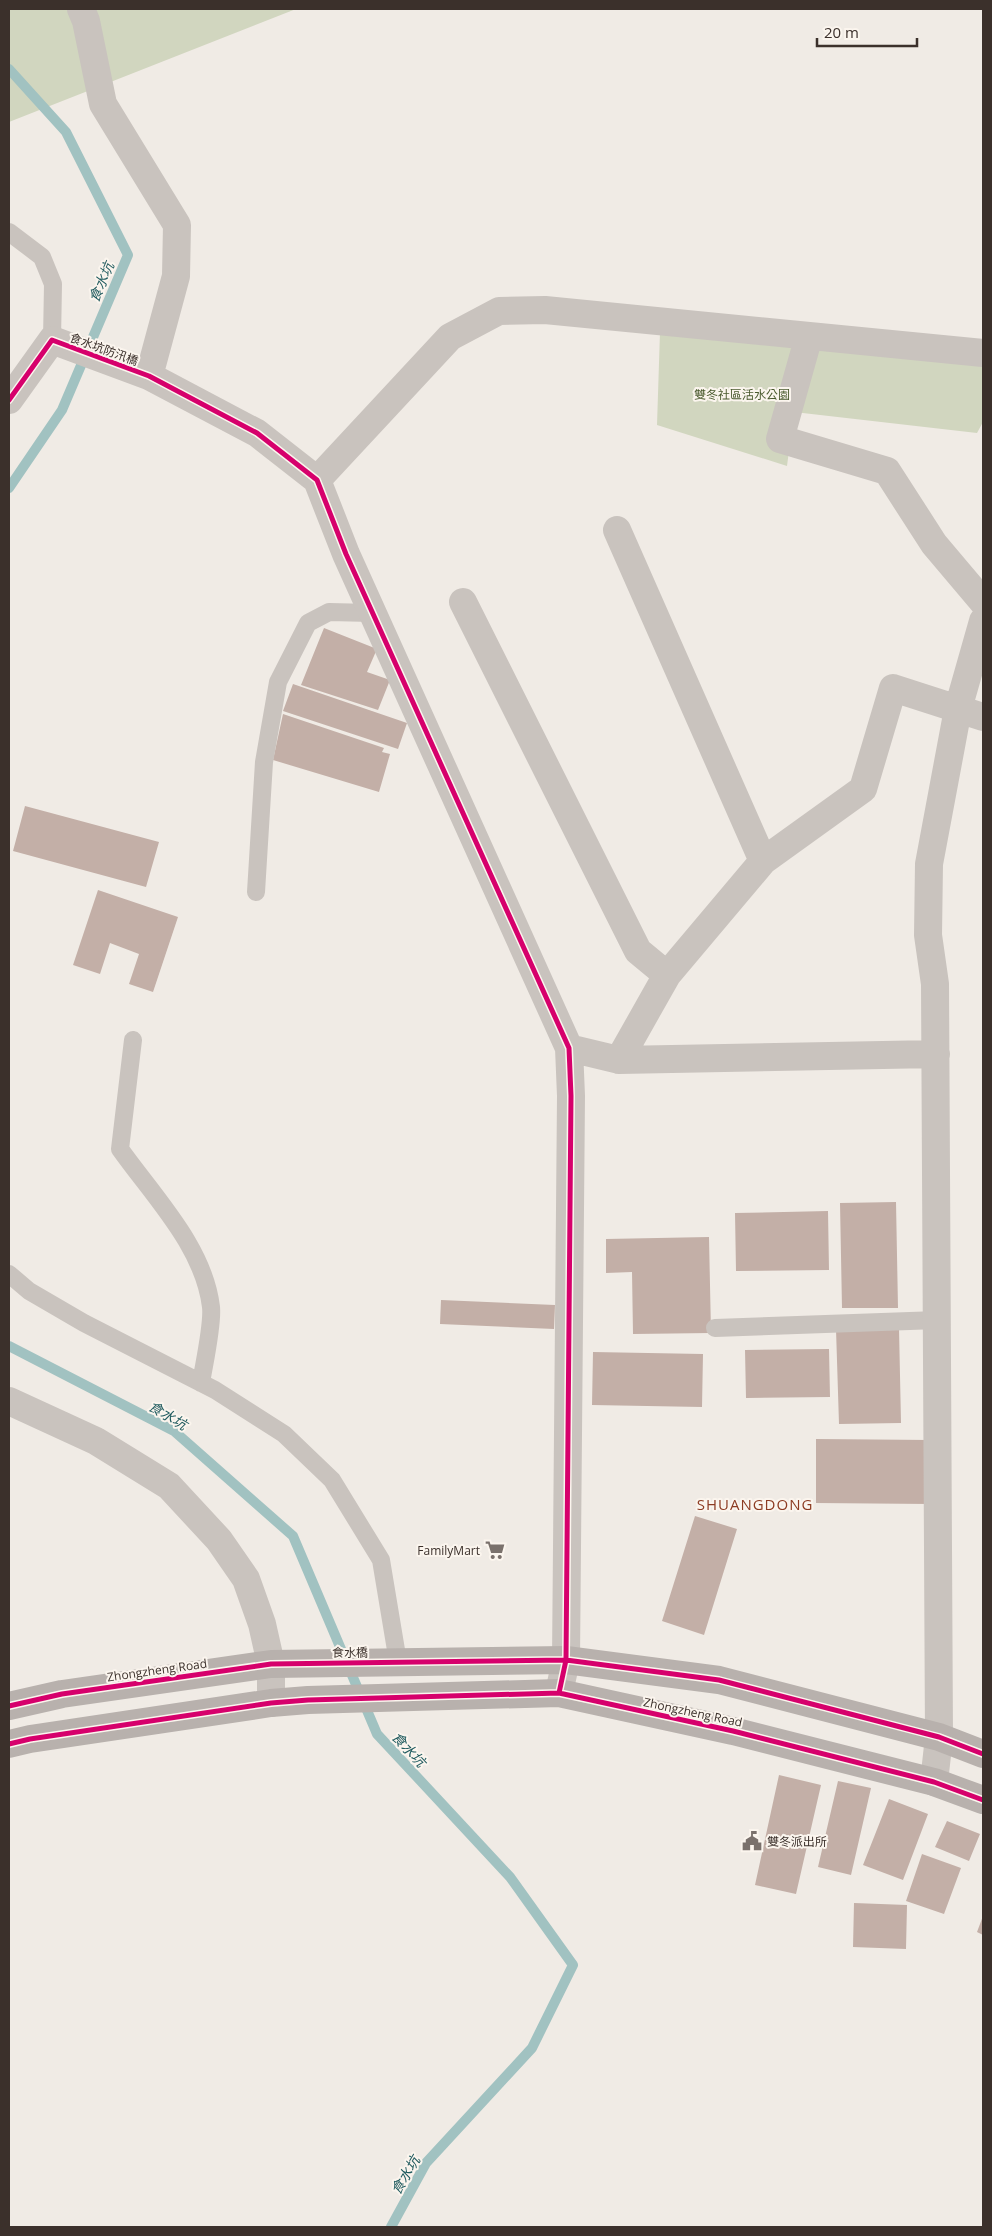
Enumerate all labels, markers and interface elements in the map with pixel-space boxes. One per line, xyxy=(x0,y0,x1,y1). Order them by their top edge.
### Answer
scale bar xyxy=(817,15,917,47)
text: 20 m xyxy=(824,22,859,42)
water label: 食水坑 xyxy=(84,257,119,305)
street label: 食水坑防汛橋 xyxy=(67,329,141,369)
park label: 雙冬社區活水公園 xyxy=(694,386,790,403)
water label: 食水坑 xyxy=(145,1396,193,1435)
district label: SHUANGDONG xyxy=(697,1494,813,1514)
supermarket icon: FamilyMart xyxy=(484,1539,506,1561)
place label: FamilyMart xyxy=(417,1542,480,1559)
street label: 食水橋 xyxy=(332,1644,368,1661)
street label: Zhongzheng Road xyxy=(106,1655,208,1685)
street label: Zhongzheng Road xyxy=(642,1693,744,1731)
water label: 食水坑 xyxy=(388,1727,432,1772)
public building icon: 雙冬派出所 xyxy=(741,1830,763,1852)
place label: 雙冬派出所 xyxy=(767,1833,827,1850)
water label: 食水坑 xyxy=(386,2150,425,2198)

